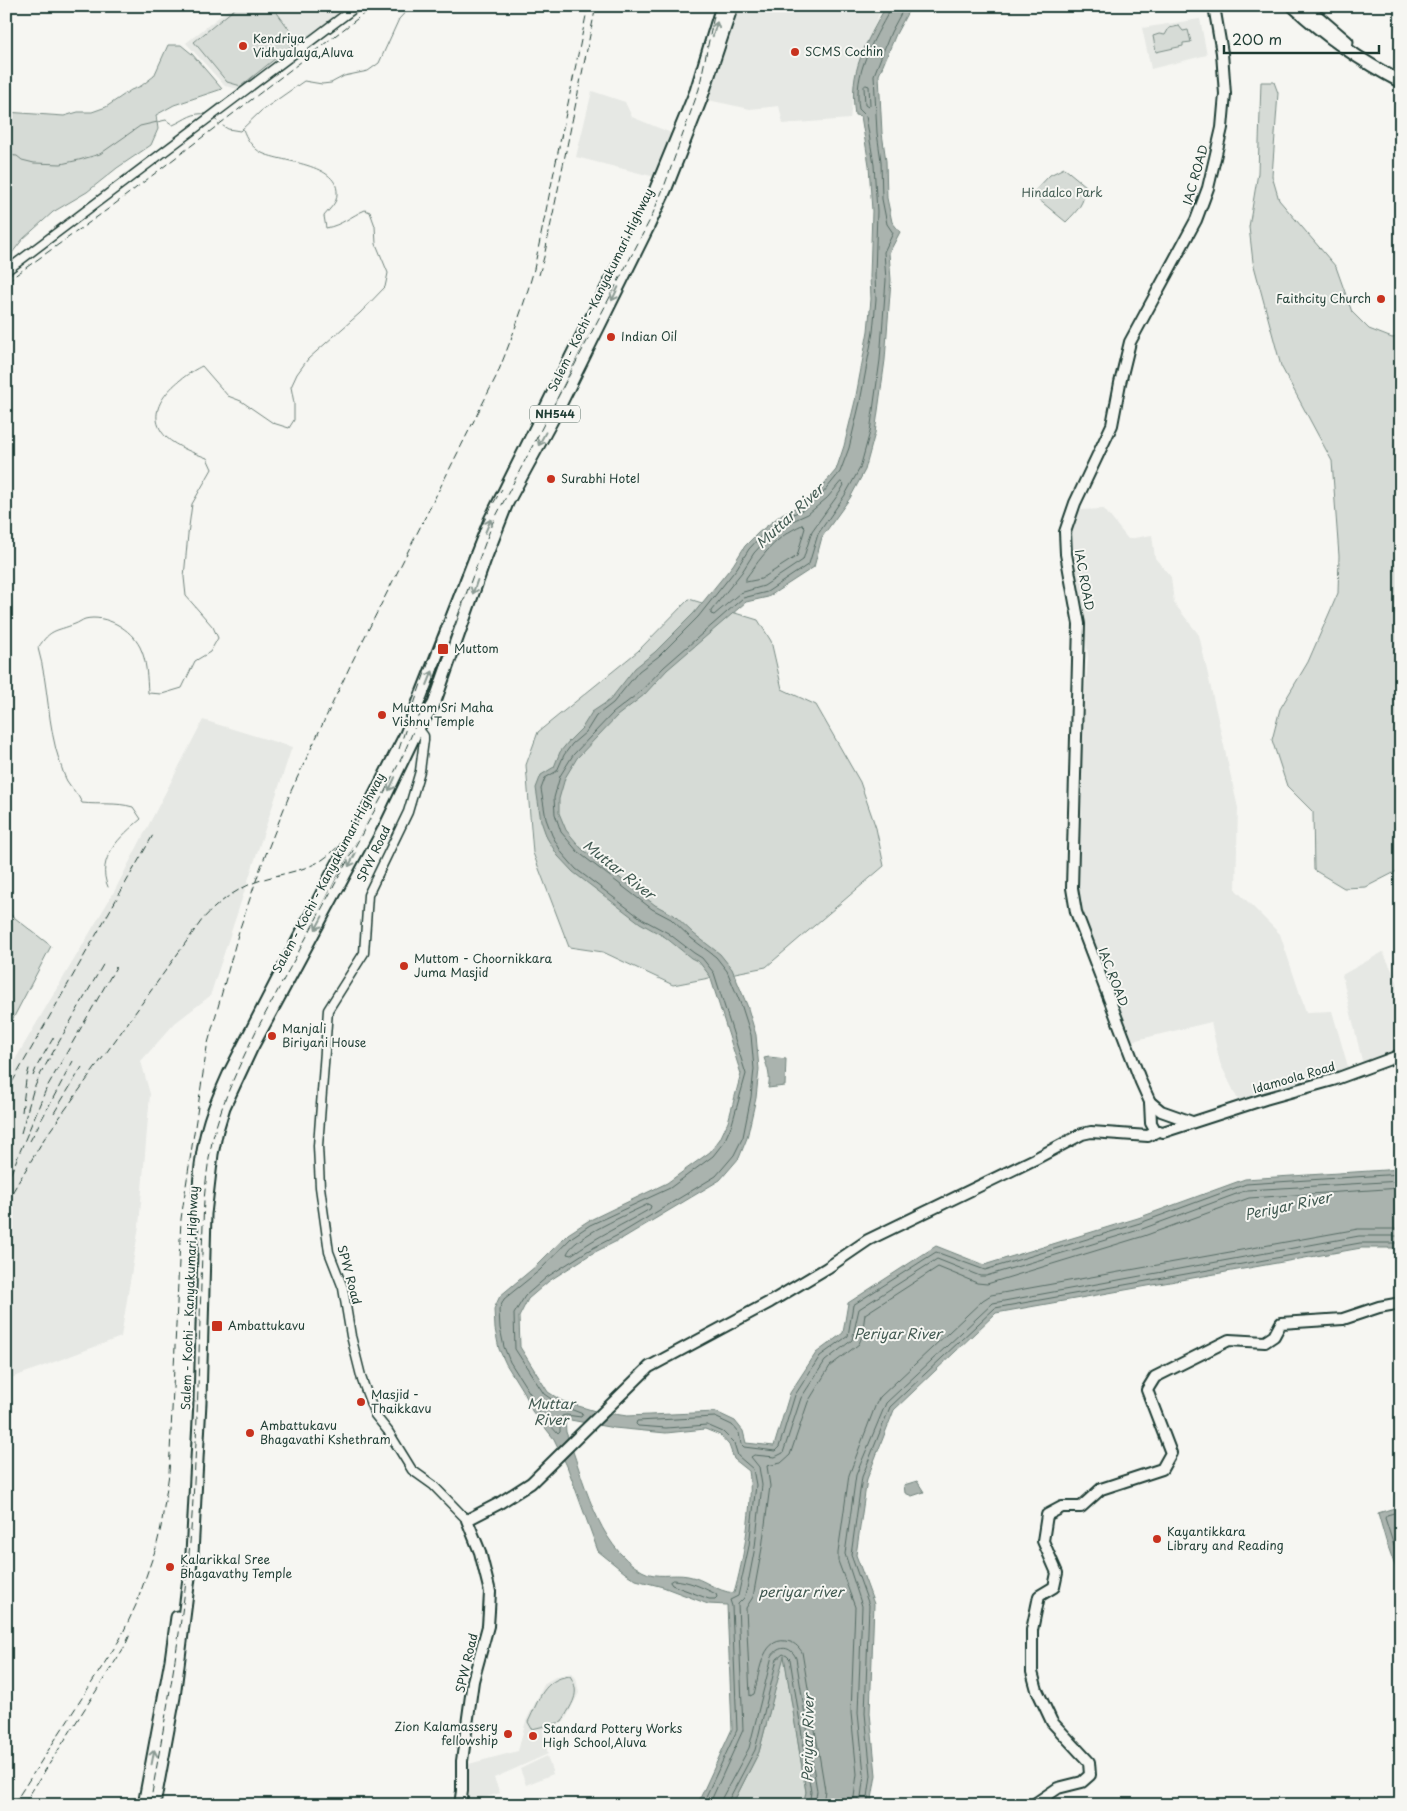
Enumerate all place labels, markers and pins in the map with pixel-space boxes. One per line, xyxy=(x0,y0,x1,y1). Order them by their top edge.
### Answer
place label: Kendriya Vidhyalaya,Aluva xyxy=(253,29,354,61)
marker: Kendriya Vidhyalaya,Aluva xyxy=(237,40,249,52)
place label: SCMS Cochin xyxy=(805,42,883,60)
marker: SCMS Cochin xyxy=(789,46,801,58)
place label: Faithcity Church xyxy=(1276,289,1371,307)
marker: Faithcity Church xyxy=(1375,293,1387,305)
place label: Indian Oil xyxy=(621,327,677,345)
marker: Indian Oil xyxy=(605,331,617,343)
place label: Surabhi Hotel xyxy=(561,469,640,487)
marker: Surabhi Hotel xyxy=(545,473,557,485)
place label: Muttom xyxy=(454,639,499,657)
marker: Muttom xyxy=(436,642,450,656)
place label: Muttom Sri Maha Vishnu Temple xyxy=(392,698,494,730)
marker: Muttom Sri Maha Vishnu Temple xyxy=(376,709,388,721)
place label: Muttom - Choornikkara Juma Masjid xyxy=(414,949,553,981)
marker: Muttom - Choornikkara Juma Masjid xyxy=(398,960,410,972)
place label: Manjali Biriyani House xyxy=(282,1019,367,1051)
marker: Manjali Biriyani House xyxy=(266,1030,278,1042)
place label: Ambattukavu xyxy=(228,1316,305,1334)
marker: Ambattukavu xyxy=(210,1319,224,1333)
place label: Masjid - Thaikkavu xyxy=(371,1385,431,1417)
marker: Masjid - Thaikkavu xyxy=(355,1396,367,1408)
place label: Ambattukavu Bhagavathi Kshethram xyxy=(260,1416,391,1448)
marker: Ambattukavu Bhagavathi Kshethram xyxy=(244,1427,256,1439)
place label: Kayantikkara Library and Reading xyxy=(1167,1522,1284,1554)
marker: Kayantikkara Library and Reading xyxy=(1151,1533,1163,1545)
place label: Kalarikkal Sree Bhagavathy Temple xyxy=(180,1550,292,1582)
marker: Kalarikkal Sree Bhagavathy Temple xyxy=(164,1561,176,1573)
place label: Zion Kalamassery fellowship xyxy=(394,1717,498,1749)
place label: Standard Pottery Works High School,Aluva xyxy=(543,1719,683,1751)
marker: Zion Kalamassery fellowship xyxy=(502,1728,514,1740)
marker: Standard Pottery Works High School,Aluva xyxy=(527,1730,539,1742)

